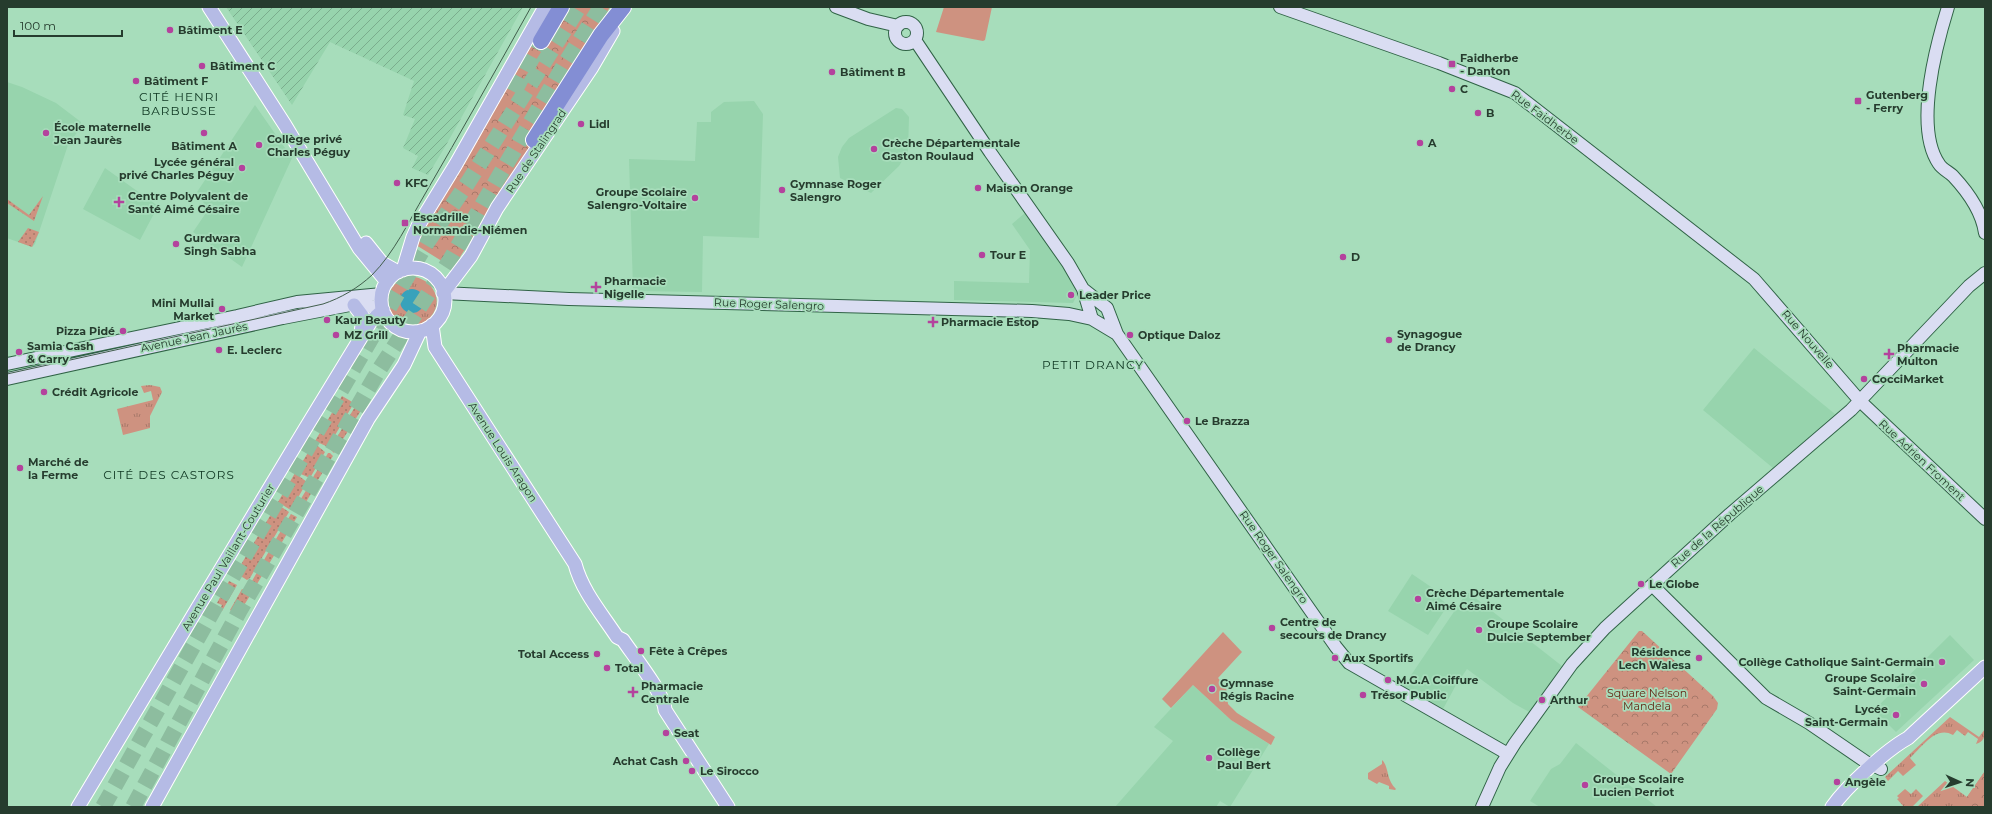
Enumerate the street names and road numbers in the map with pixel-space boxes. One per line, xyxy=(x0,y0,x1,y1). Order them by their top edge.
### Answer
street label: Rue Faidherbe xyxy=(1508,87,1582,147)
street label: Rue de Stalingrad xyxy=(503,106,569,196)
street label: Rue Roger Salengro xyxy=(714,295,824,313)
street label: Rue Nouvelle xyxy=(1779,307,1837,371)
street label: Avenue Jean Jaurès xyxy=(139,319,249,355)
street label: Avenue Louis Aragon xyxy=(465,399,541,505)
street label: Rue Adrien Froment xyxy=(1876,416,1968,504)
street label: Avenue Paul Vaillant-Couturier xyxy=(179,481,277,633)
street label: Rue de la République xyxy=(1668,482,1767,570)
street label: Rue Roger Salengro xyxy=(1237,508,1311,606)

